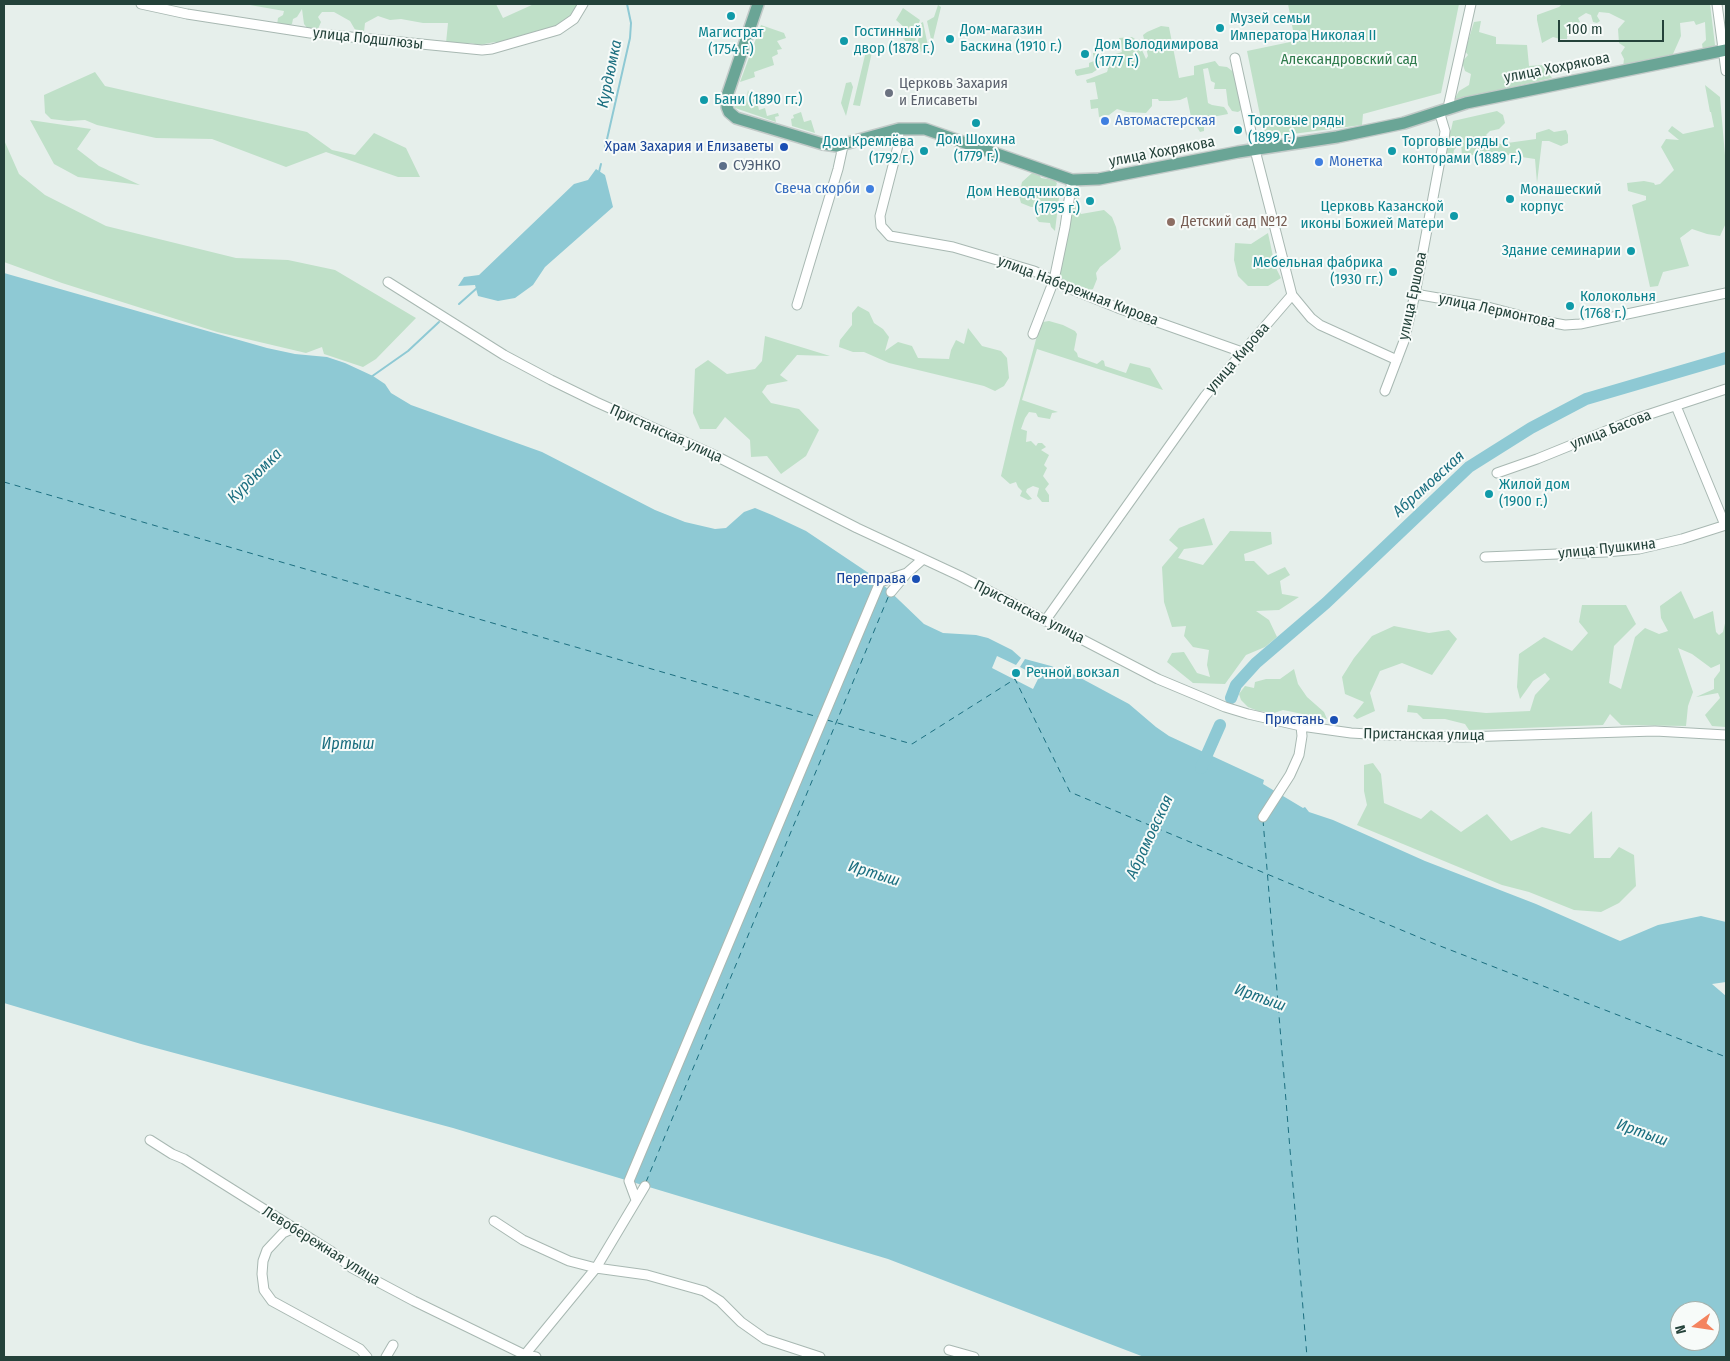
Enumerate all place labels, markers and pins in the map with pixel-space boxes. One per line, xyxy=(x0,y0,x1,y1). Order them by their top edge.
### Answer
marker: Магистрат (1754 г.) xyxy=(725,10,737,22)
place label: Музей семьи Императора Николая II xyxy=(1230,10,1376,45)
place label: Дом-магазин Баскина (1910 г.) xyxy=(960,21,1062,56)
marker: Музей семьи Императора Николая II xyxy=(1214,22,1226,34)
place label: Гостинный двор (1878 г.) xyxy=(854,23,934,58)
place label: Магистрат (1754 г.) xyxy=(698,24,764,59)
marker: Дом-магазин Баскина (1910 г.) xyxy=(944,33,956,45)
marker: Гостинный двор (1878 г.) xyxy=(838,35,850,47)
place label: Дом Володимирова (1777 г.) xyxy=(1095,36,1219,71)
marker: Дом Володимирова (1777 г.) xyxy=(1079,48,1091,60)
place label: Церковь Захария и Елисаветы xyxy=(899,75,1008,110)
marker: Церковь Захария и Елисаветы xyxy=(883,87,895,99)
place label: Бани (1890 гг.) xyxy=(714,91,802,109)
marker: Бани (1890 гг.) xyxy=(698,94,710,106)
place label: Автомастерская xyxy=(1115,112,1216,130)
place label: Торговые ряды (1899 г.) xyxy=(1248,112,1345,147)
marker: Автомастерская xyxy=(1099,115,1111,127)
marker: Дом Шохина (1779 г.) xyxy=(970,117,982,129)
marker: Торговые ряды (1899 г.) xyxy=(1232,124,1244,136)
place label: Дом Шохина (1779 г.) xyxy=(937,131,1015,166)
place label: Дом Кремлёва (1792 г.) xyxy=(823,133,914,168)
place label: Торговые ряды с конторами (1889 г.) xyxy=(1402,133,1522,168)
place label: Храм Захария и Елизаветы xyxy=(605,138,774,156)
marker: Храм Захария и Елизаветы xyxy=(778,141,790,153)
marker: Дом Кремлёва (1792 г.) xyxy=(918,145,930,157)
marker: Торговые ряды с конторами (1889 г.) xyxy=(1386,145,1398,157)
place label: Монетка xyxy=(1329,153,1383,171)
marker: Монетка xyxy=(1313,156,1325,168)
place label: СУЭНКО xyxy=(733,157,781,175)
marker: СУЭНКО xyxy=(717,160,729,172)
place label: Свеча скорби xyxy=(774,180,860,198)
place label: Монашеский корпус xyxy=(1520,181,1602,216)
marker: Свеча скорби xyxy=(864,183,876,195)
place label: Дом Неводчикова (1795 г.) xyxy=(967,183,1080,218)
marker: Монашеский корпус xyxy=(1504,193,1516,205)
marker: Дом Неводчикова (1795 г.) xyxy=(1084,195,1096,207)
place label: Церковь Казанской иконы Божией Матери xyxy=(1301,198,1444,233)
marker: Церковь Казанской иконы Божией Матери xyxy=(1448,210,1460,222)
place label: Детский сад №12 xyxy=(1181,213,1287,231)
marker: Детский сад №12 xyxy=(1165,216,1177,228)
place label: Здание семинарии xyxy=(1502,242,1621,260)
marker: Здание семинарии xyxy=(1625,245,1637,257)
place label: Мебельная фабрика (1930 гг.) xyxy=(1253,254,1383,289)
marker: Мебельная фабрика (1930 гг.) xyxy=(1387,266,1399,278)
place label: Колокольня (1768 г.) xyxy=(1580,288,1656,323)
marker: Колокольня (1768 г.) xyxy=(1564,300,1576,312)
place label: Жилой дом (1900 г.) xyxy=(1499,476,1570,511)
marker: Жилой дом (1900 г.) xyxy=(1483,488,1495,500)
place label: Переправа xyxy=(836,570,906,588)
marker: Переправа xyxy=(910,573,922,585)
place label: Речной вокзал xyxy=(1026,664,1120,682)
marker: Речной вокзал xyxy=(1010,667,1022,679)
place label: Пристань xyxy=(1265,711,1324,729)
marker: Пристань xyxy=(1328,714,1340,726)

